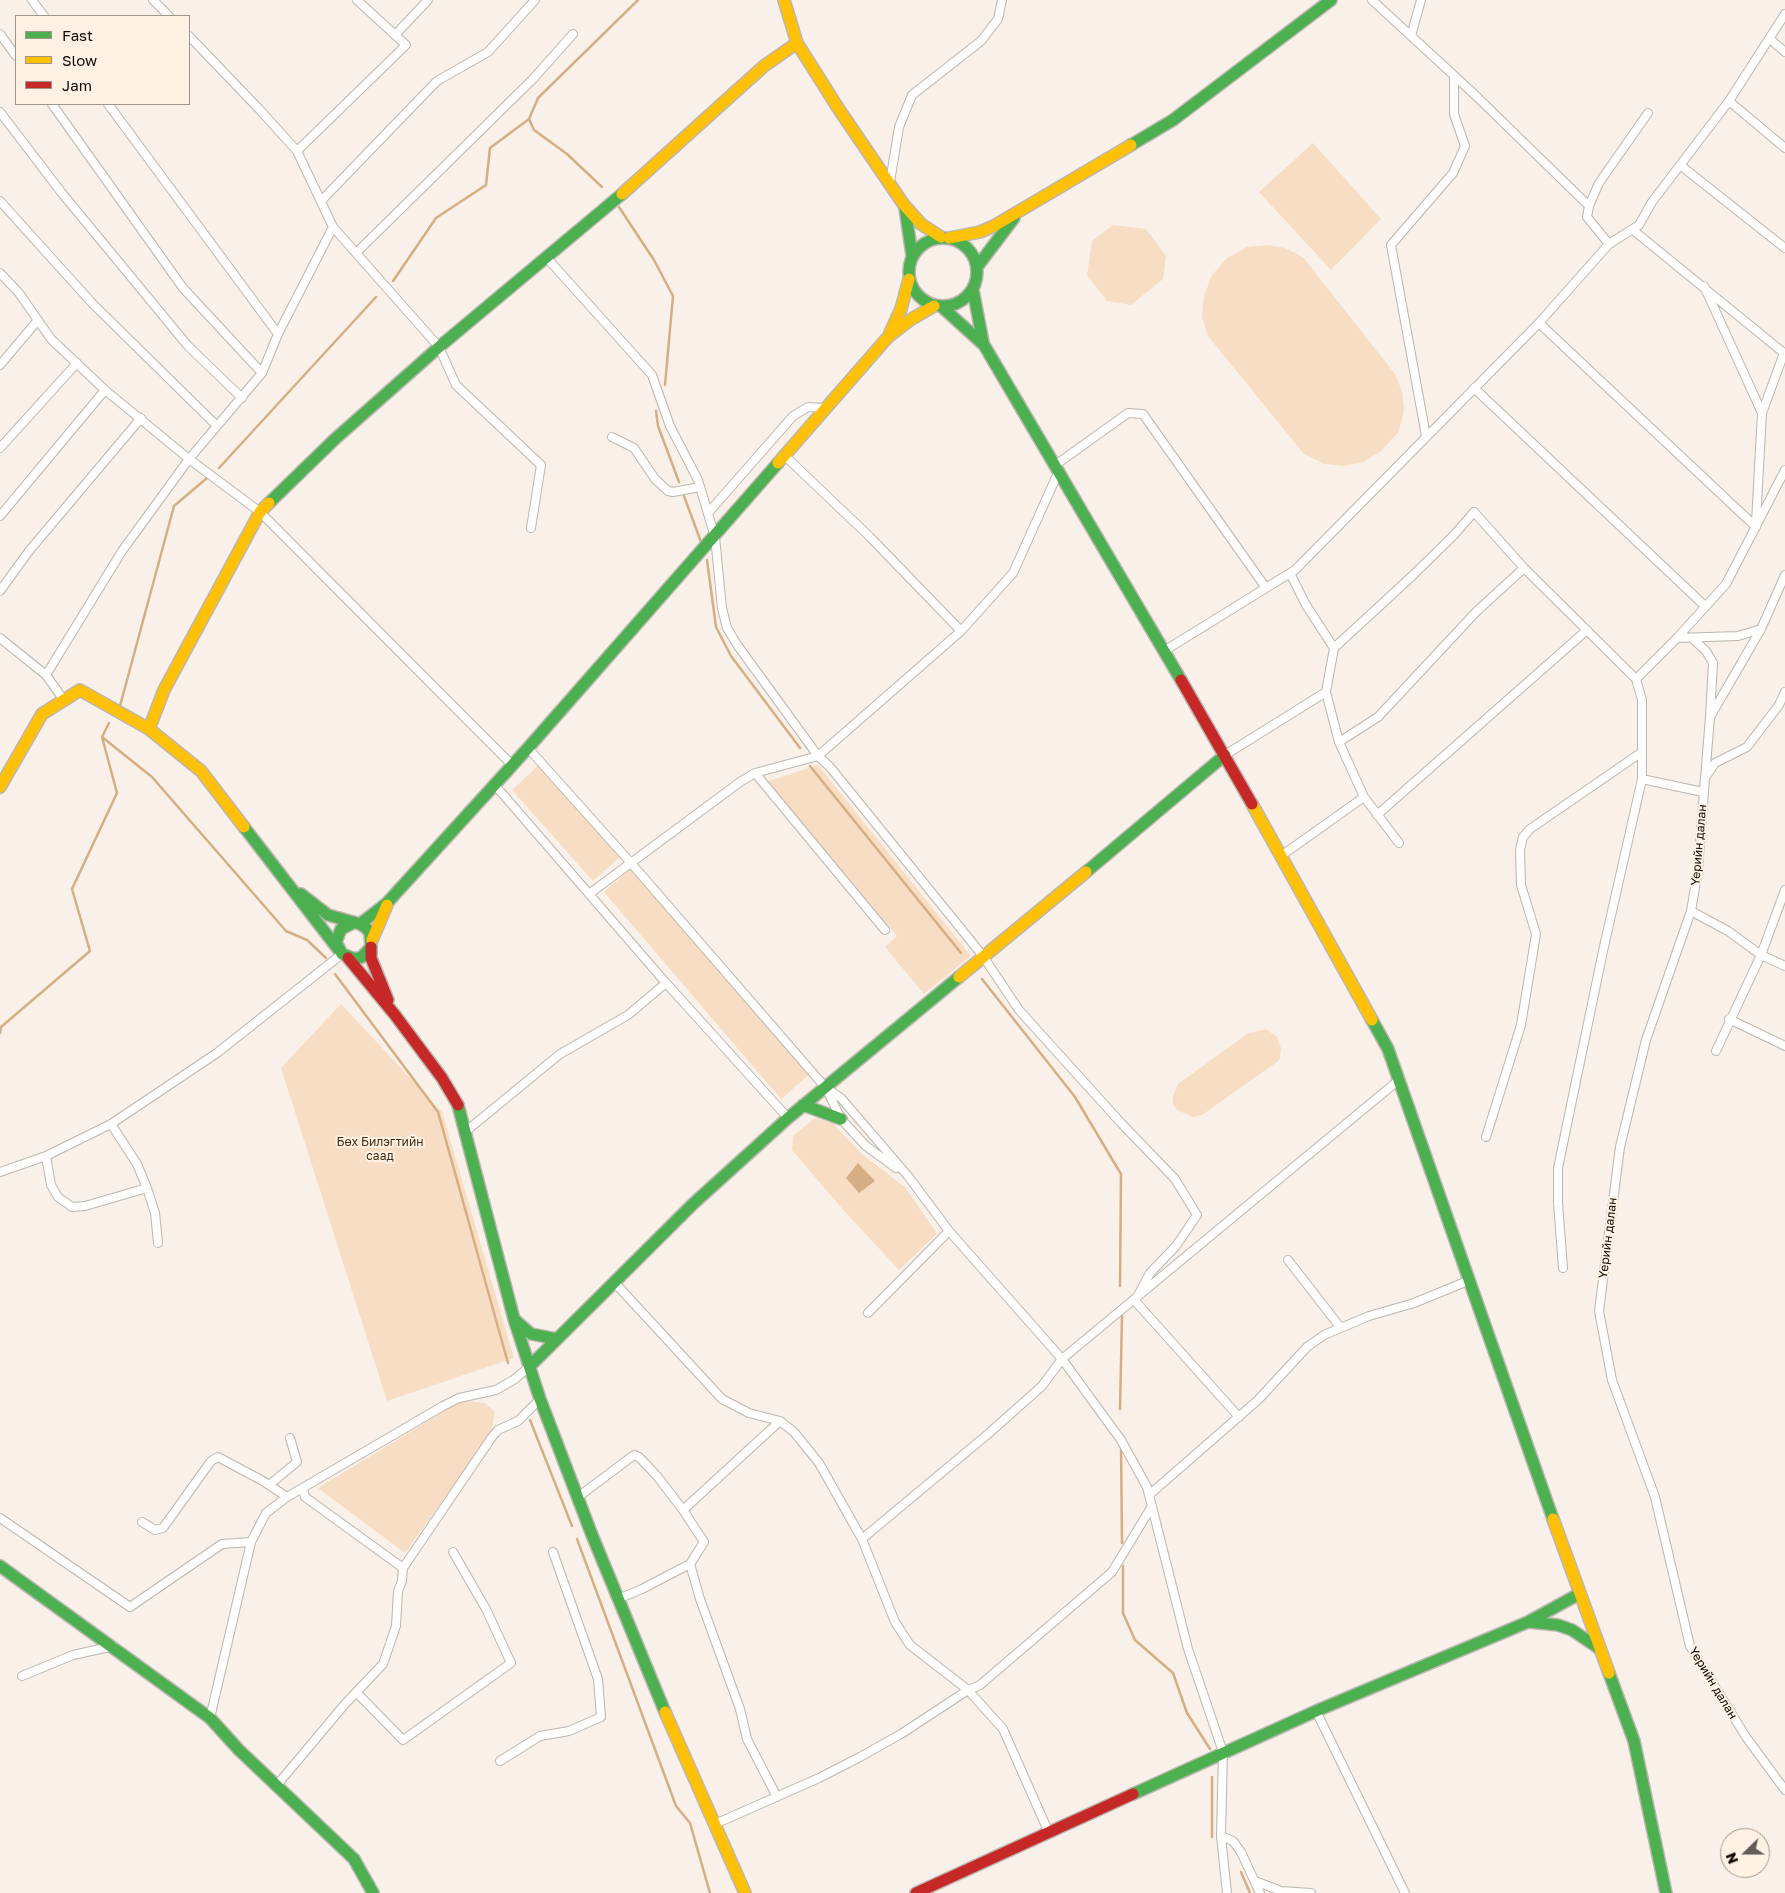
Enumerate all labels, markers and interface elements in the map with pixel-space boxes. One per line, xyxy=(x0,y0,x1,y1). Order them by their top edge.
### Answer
legend xyxy=(15,15,190,105)
text: Fast xyxy=(62,26,93,44)
text: Slow xyxy=(62,51,97,69)
text: Jam xyxy=(62,76,92,94)
street label: Үерийн далан xyxy=(1688,804,1710,886)
park label: Бөх Билэгтийн саад xyxy=(336,1135,424,1163)
street label: Үерийн далан xyxy=(1596,1197,1620,1279)
street label: Үерийн далан xyxy=(1686,1644,1740,1722)
north arrow xyxy=(1720,1828,1770,1878)
text: N xyxy=(1722,1850,1741,1867)

